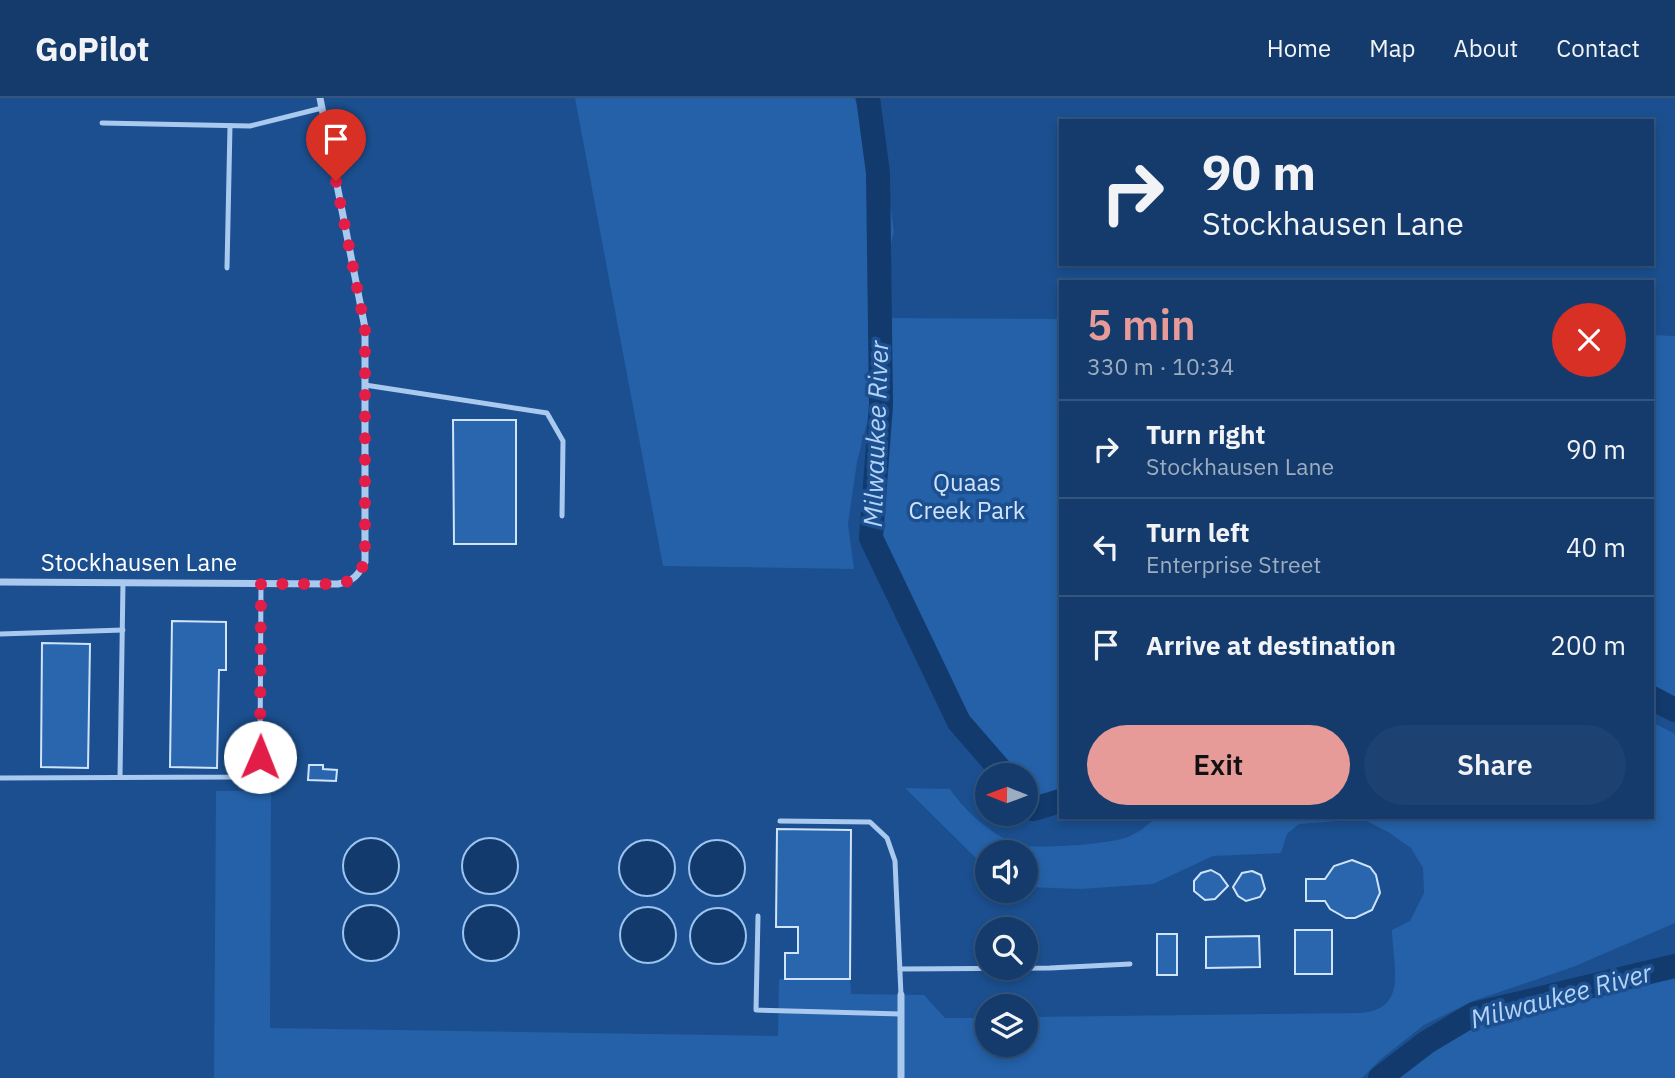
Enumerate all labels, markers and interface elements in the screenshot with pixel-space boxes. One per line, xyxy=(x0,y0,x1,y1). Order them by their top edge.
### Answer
text: GoPilot xyxy=(35,27,149,70)
text: Home xyxy=(1267,32,1331,64)
text: Map xyxy=(1369,32,1415,64)
text: About xyxy=(1453,32,1518,64)
text: Contact xyxy=(1556,32,1640,64)
pin xyxy=(306,109,366,181)
icon: arrive xyxy=(317,120,355,158)
text: 90 m xyxy=(1202,140,1316,203)
icon: right xyxy=(1087,147,1178,238)
text: Stockhausen Lane xyxy=(1202,202,1464,244)
text: 5 min xyxy=(1087,297,1196,352)
button: close xyxy=(1552,303,1626,377)
water label: Milwaukee River xyxy=(855,339,895,528)
text: 330 m · 10:34 xyxy=(1087,351,1234,381)
text: Turn right xyxy=(1146,417,1265,451)
icon: right xyxy=(1087,430,1125,468)
text: 90 m xyxy=(1566,432,1626,466)
text: Stockhausen Lane xyxy=(1146,451,1334,481)
park label: Quaas Creek Park xyxy=(909,466,1026,526)
text: Turn left xyxy=(1146,515,1249,549)
icon: left xyxy=(1087,528,1125,566)
text: 40 m xyxy=(1566,530,1626,564)
street label: Stockhausen Lane xyxy=(41,546,237,578)
text: Enterprise Street xyxy=(1146,549,1321,579)
icon: arrive xyxy=(1087,626,1125,664)
text: Arrive at destination xyxy=(1146,628,1396,662)
text: 200 m xyxy=(1550,628,1626,662)
position arrow xyxy=(223,720,297,794)
button: Exit xyxy=(1087,725,1350,805)
button: Share xyxy=(1364,725,1626,805)
north arrow xyxy=(975,763,1038,826)
map controls xyxy=(975,763,1038,1057)
button: sound xyxy=(975,840,1038,903)
button: search xyxy=(975,917,1038,980)
water label: Milwaukee River xyxy=(1466,954,1657,1036)
button: layers xyxy=(975,994,1038,1057)

